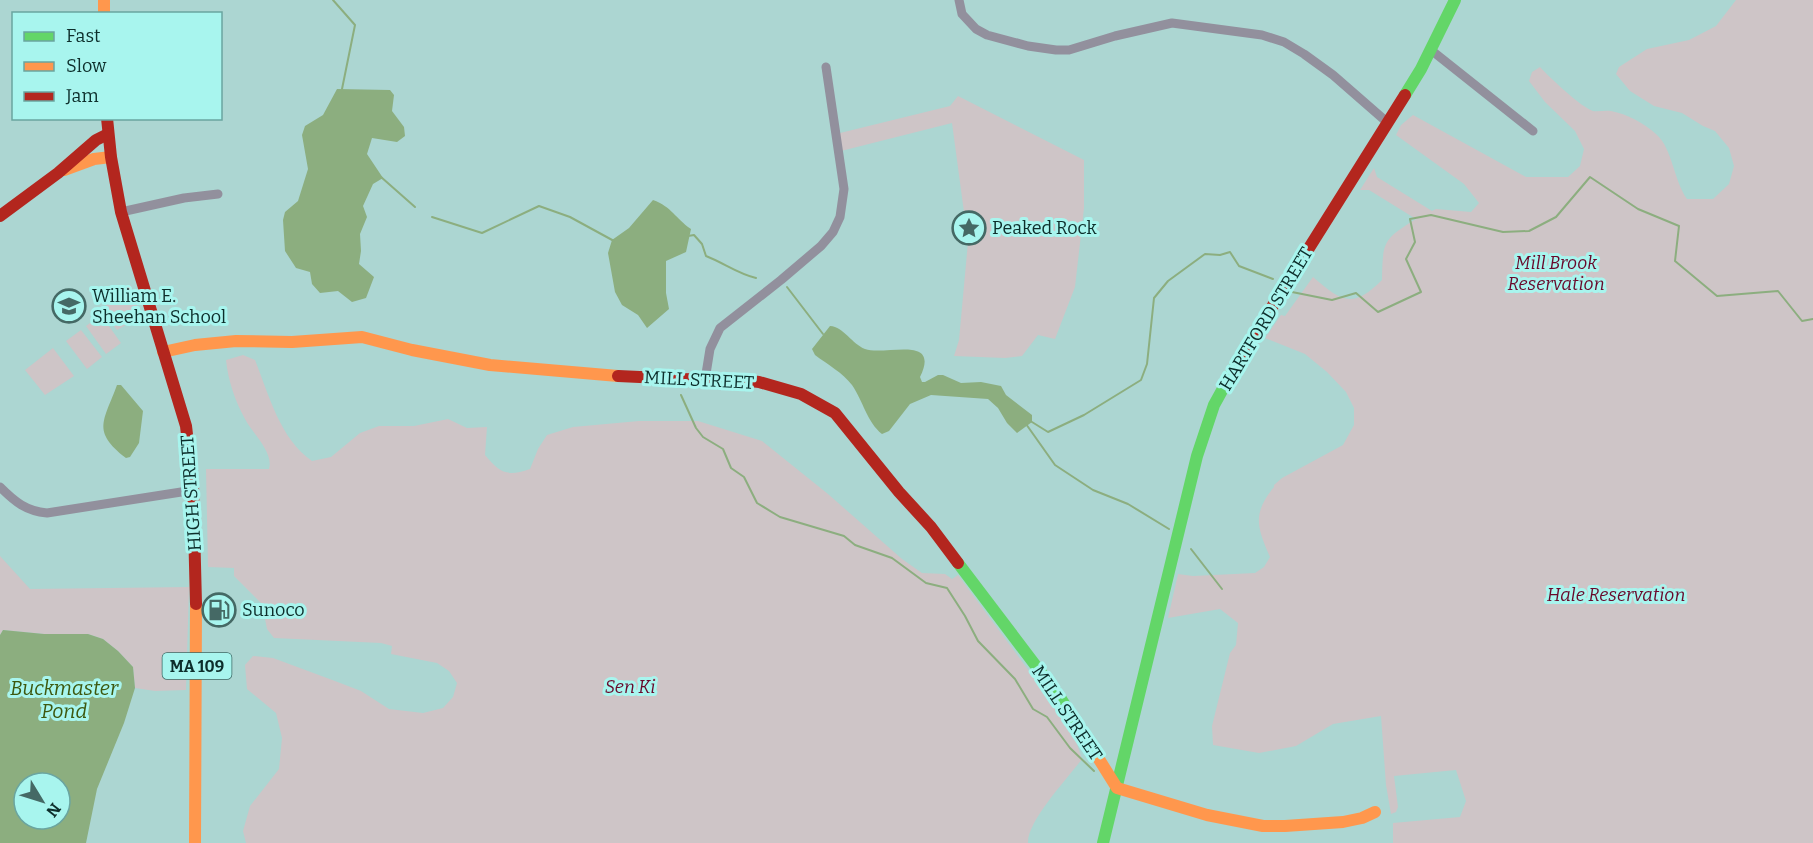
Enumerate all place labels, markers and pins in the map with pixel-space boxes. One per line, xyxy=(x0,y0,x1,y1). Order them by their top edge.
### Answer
place icon: Peaked Rock xyxy=(951,210,987,246)
place label: Peaked Rock xyxy=(992,217,1098,239)
place label: William E. Sheehan School xyxy=(92,285,226,328)
school or university icon: William E. Sheehan School xyxy=(51,288,87,324)
fuel station icon: Sunoco xyxy=(201,592,237,628)
place label: Sunoco xyxy=(242,599,305,621)

